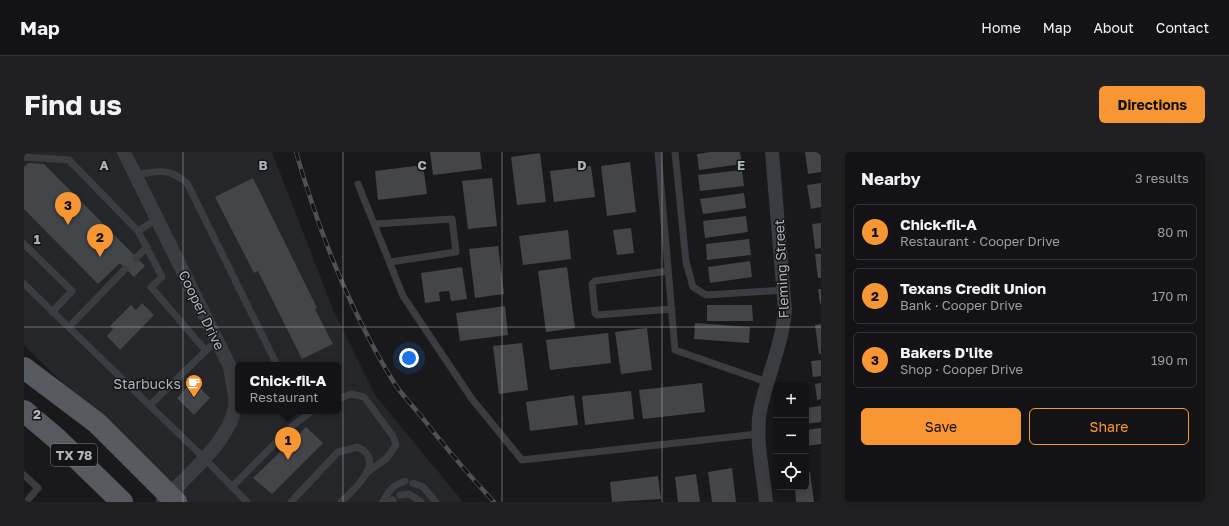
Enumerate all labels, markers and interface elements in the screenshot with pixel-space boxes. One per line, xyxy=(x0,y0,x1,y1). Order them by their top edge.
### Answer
text: Map xyxy=(20,16,60,39)
text: Home xyxy=(981,19,1021,36)
text: Map xyxy=(1043,19,1071,36)
text: About xyxy=(1093,19,1134,36)
text: Contact xyxy=(1156,19,1209,36)
button: Directions xyxy=(1099,86,1205,123)
text: Find us xyxy=(24,88,122,121)
text: A xyxy=(99,157,109,173)
text: B xyxy=(258,157,268,173)
text: C xyxy=(417,157,427,173)
text: D xyxy=(577,157,587,173)
text: E xyxy=(737,157,745,173)
text: Nearby xyxy=(861,168,921,189)
text: 3 results xyxy=(1135,170,1189,186)
pin: 3 xyxy=(55,192,81,225)
text: Chick-fil-A xyxy=(900,215,977,233)
street label: Fleming Street xyxy=(770,219,792,319)
pin: 2 xyxy=(87,224,113,257)
text: 1 xyxy=(872,224,878,240)
text: 80 m xyxy=(1157,224,1188,240)
text: 1 xyxy=(34,231,41,247)
text: Restaurant · Cooper Drive xyxy=(900,233,1060,249)
street label: Cooper Drive xyxy=(175,267,229,353)
text: Texans Credit Union xyxy=(900,279,1046,297)
text: 2 xyxy=(871,288,879,304)
text: 170 m xyxy=(1152,288,1188,304)
text: Bank · Cooper Drive xyxy=(900,297,1022,313)
text: Bakers D'lite xyxy=(900,343,993,361)
your location xyxy=(399,348,419,368)
text: 3 xyxy=(871,352,879,368)
text: 190 m xyxy=(1151,352,1188,368)
text: Shop · Cooper Drive xyxy=(900,361,1023,377)
popup xyxy=(235,362,341,414)
text: Chick-fil-A xyxy=(250,371,326,389)
cafe icon: Starbucks xyxy=(184,373,204,398)
place label: Starbucks xyxy=(113,375,181,392)
map controls xyxy=(773,382,809,490)
button: + xyxy=(773,382,809,418)
text: Restaurant xyxy=(250,389,319,405)
text: 2 xyxy=(33,406,41,422)
button: Save xyxy=(861,408,1021,445)
button: Share xyxy=(1029,408,1189,445)
button: − xyxy=(773,418,809,454)
pin: 1 xyxy=(275,427,301,460)
road number: TX 78 xyxy=(51,444,97,466)
button: locate xyxy=(773,454,809,490)

